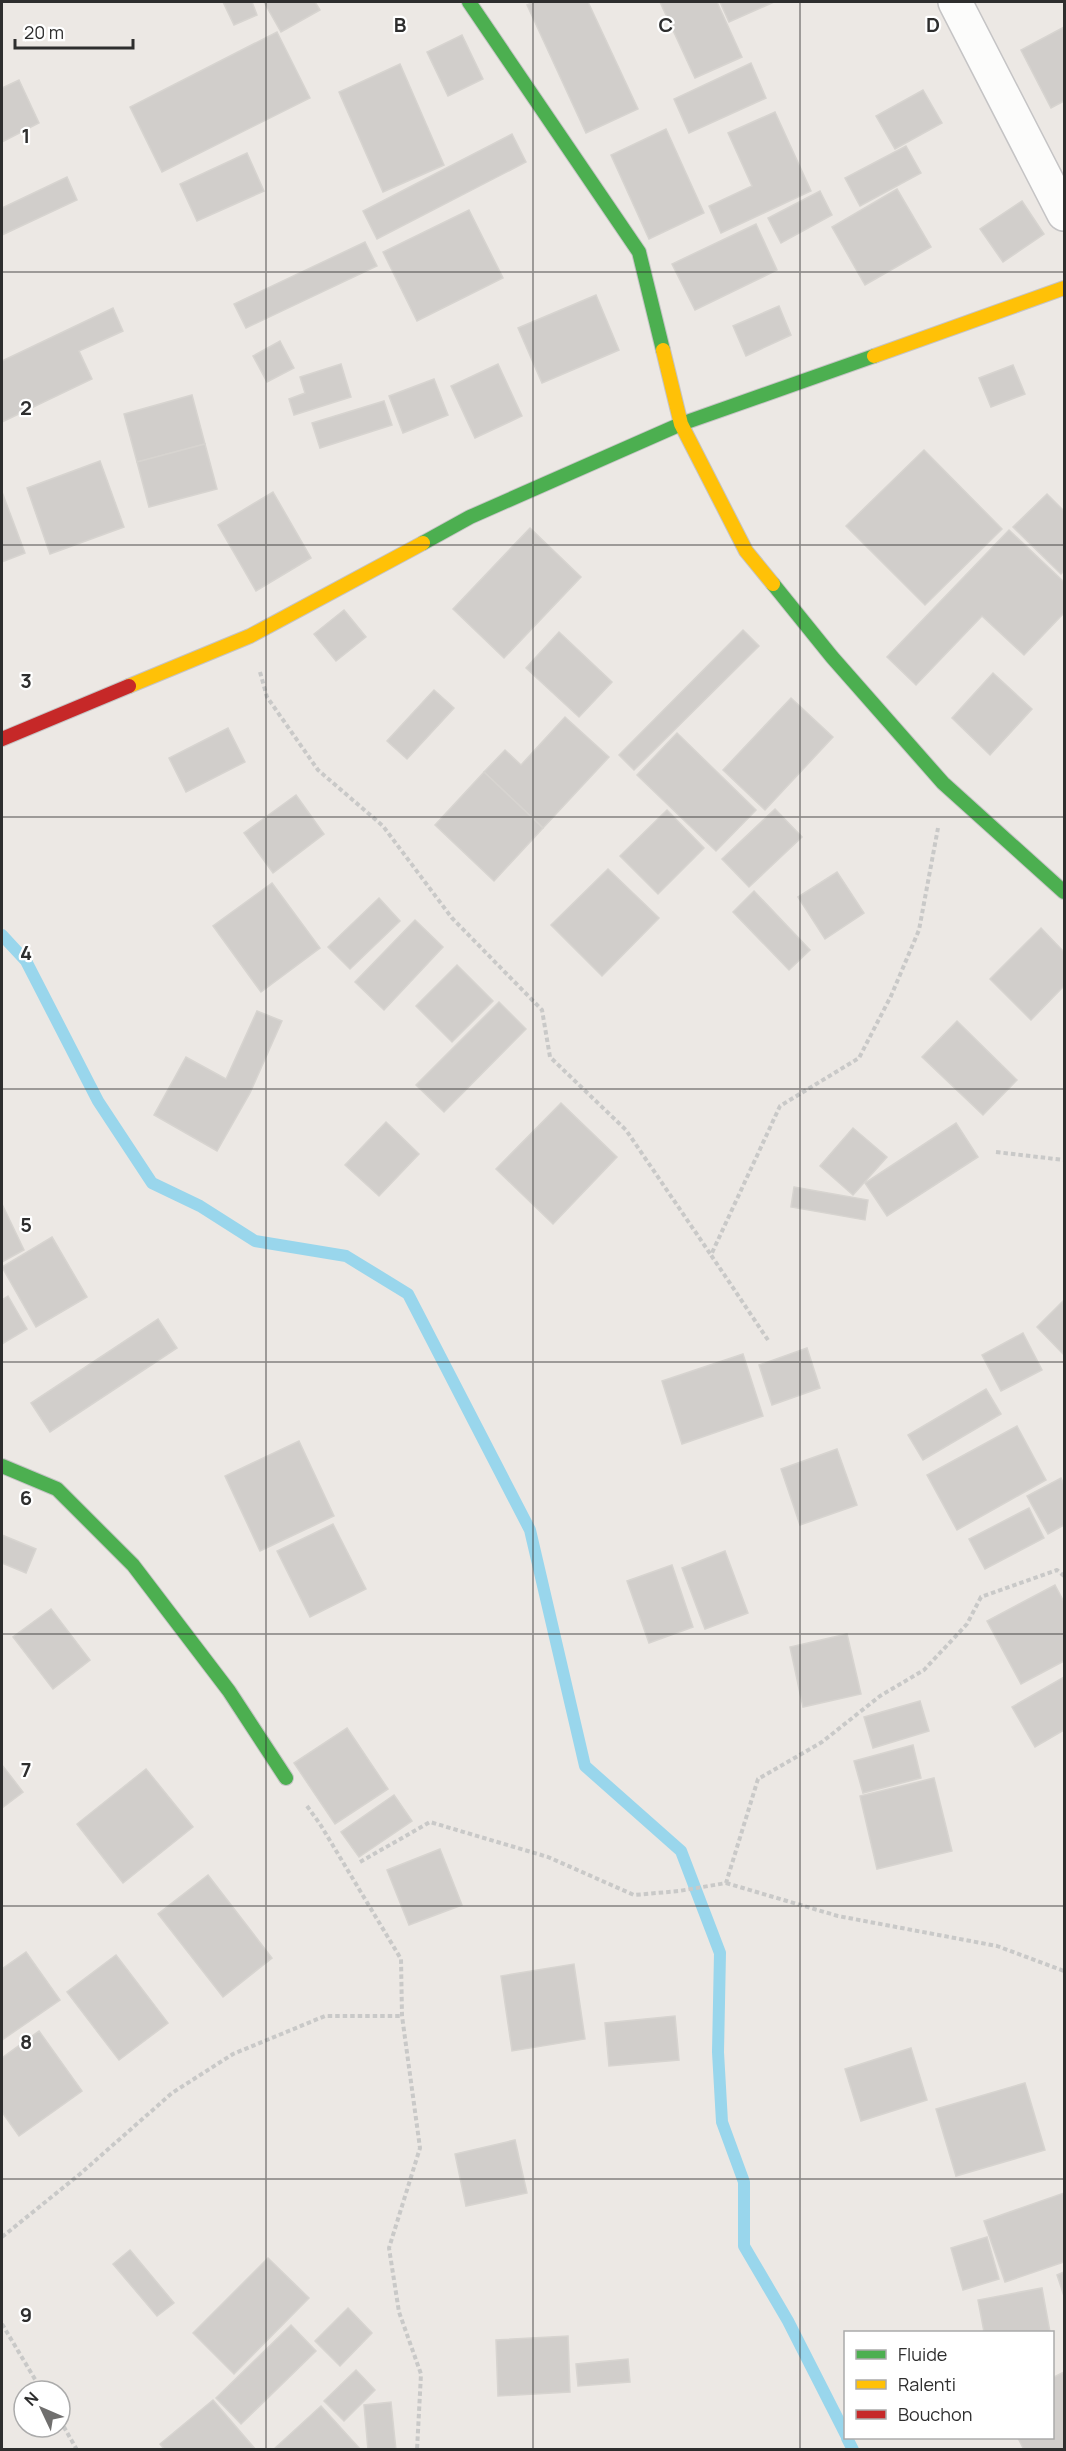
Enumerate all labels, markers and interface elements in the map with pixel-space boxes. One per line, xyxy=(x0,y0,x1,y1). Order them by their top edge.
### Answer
text: B xyxy=(394,11,407,38)
text: C xyxy=(659,11,673,38)
text: D xyxy=(926,11,940,38)
scale bar xyxy=(15,12,134,50)
text: 20 m xyxy=(24,20,64,44)
text: 1 xyxy=(22,122,30,149)
text: 2 xyxy=(20,394,32,421)
text: 3 xyxy=(20,667,32,694)
text: 4 xyxy=(20,939,32,966)
text: 5 xyxy=(20,1211,32,1238)
text: 6 xyxy=(20,1484,32,1511)
text: 7 xyxy=(21,1756,31,1783)
text: 8 xyxy=(20,2028,32,2055)
text: 9 xyxy=(20,2301,32,2328)
legend xyxy=(844,2331,1054,2439)
text: Fluide xyxy=(898,2342,947,2366)
text: Ralenti xyxy=(898,2372,956,2396)
north arrow xyxy=(12,2379,72,2439)
text: N xyxy=(19,2387,43,2410)
text: Bouchon xyxy=(898,2402,972,2426)

